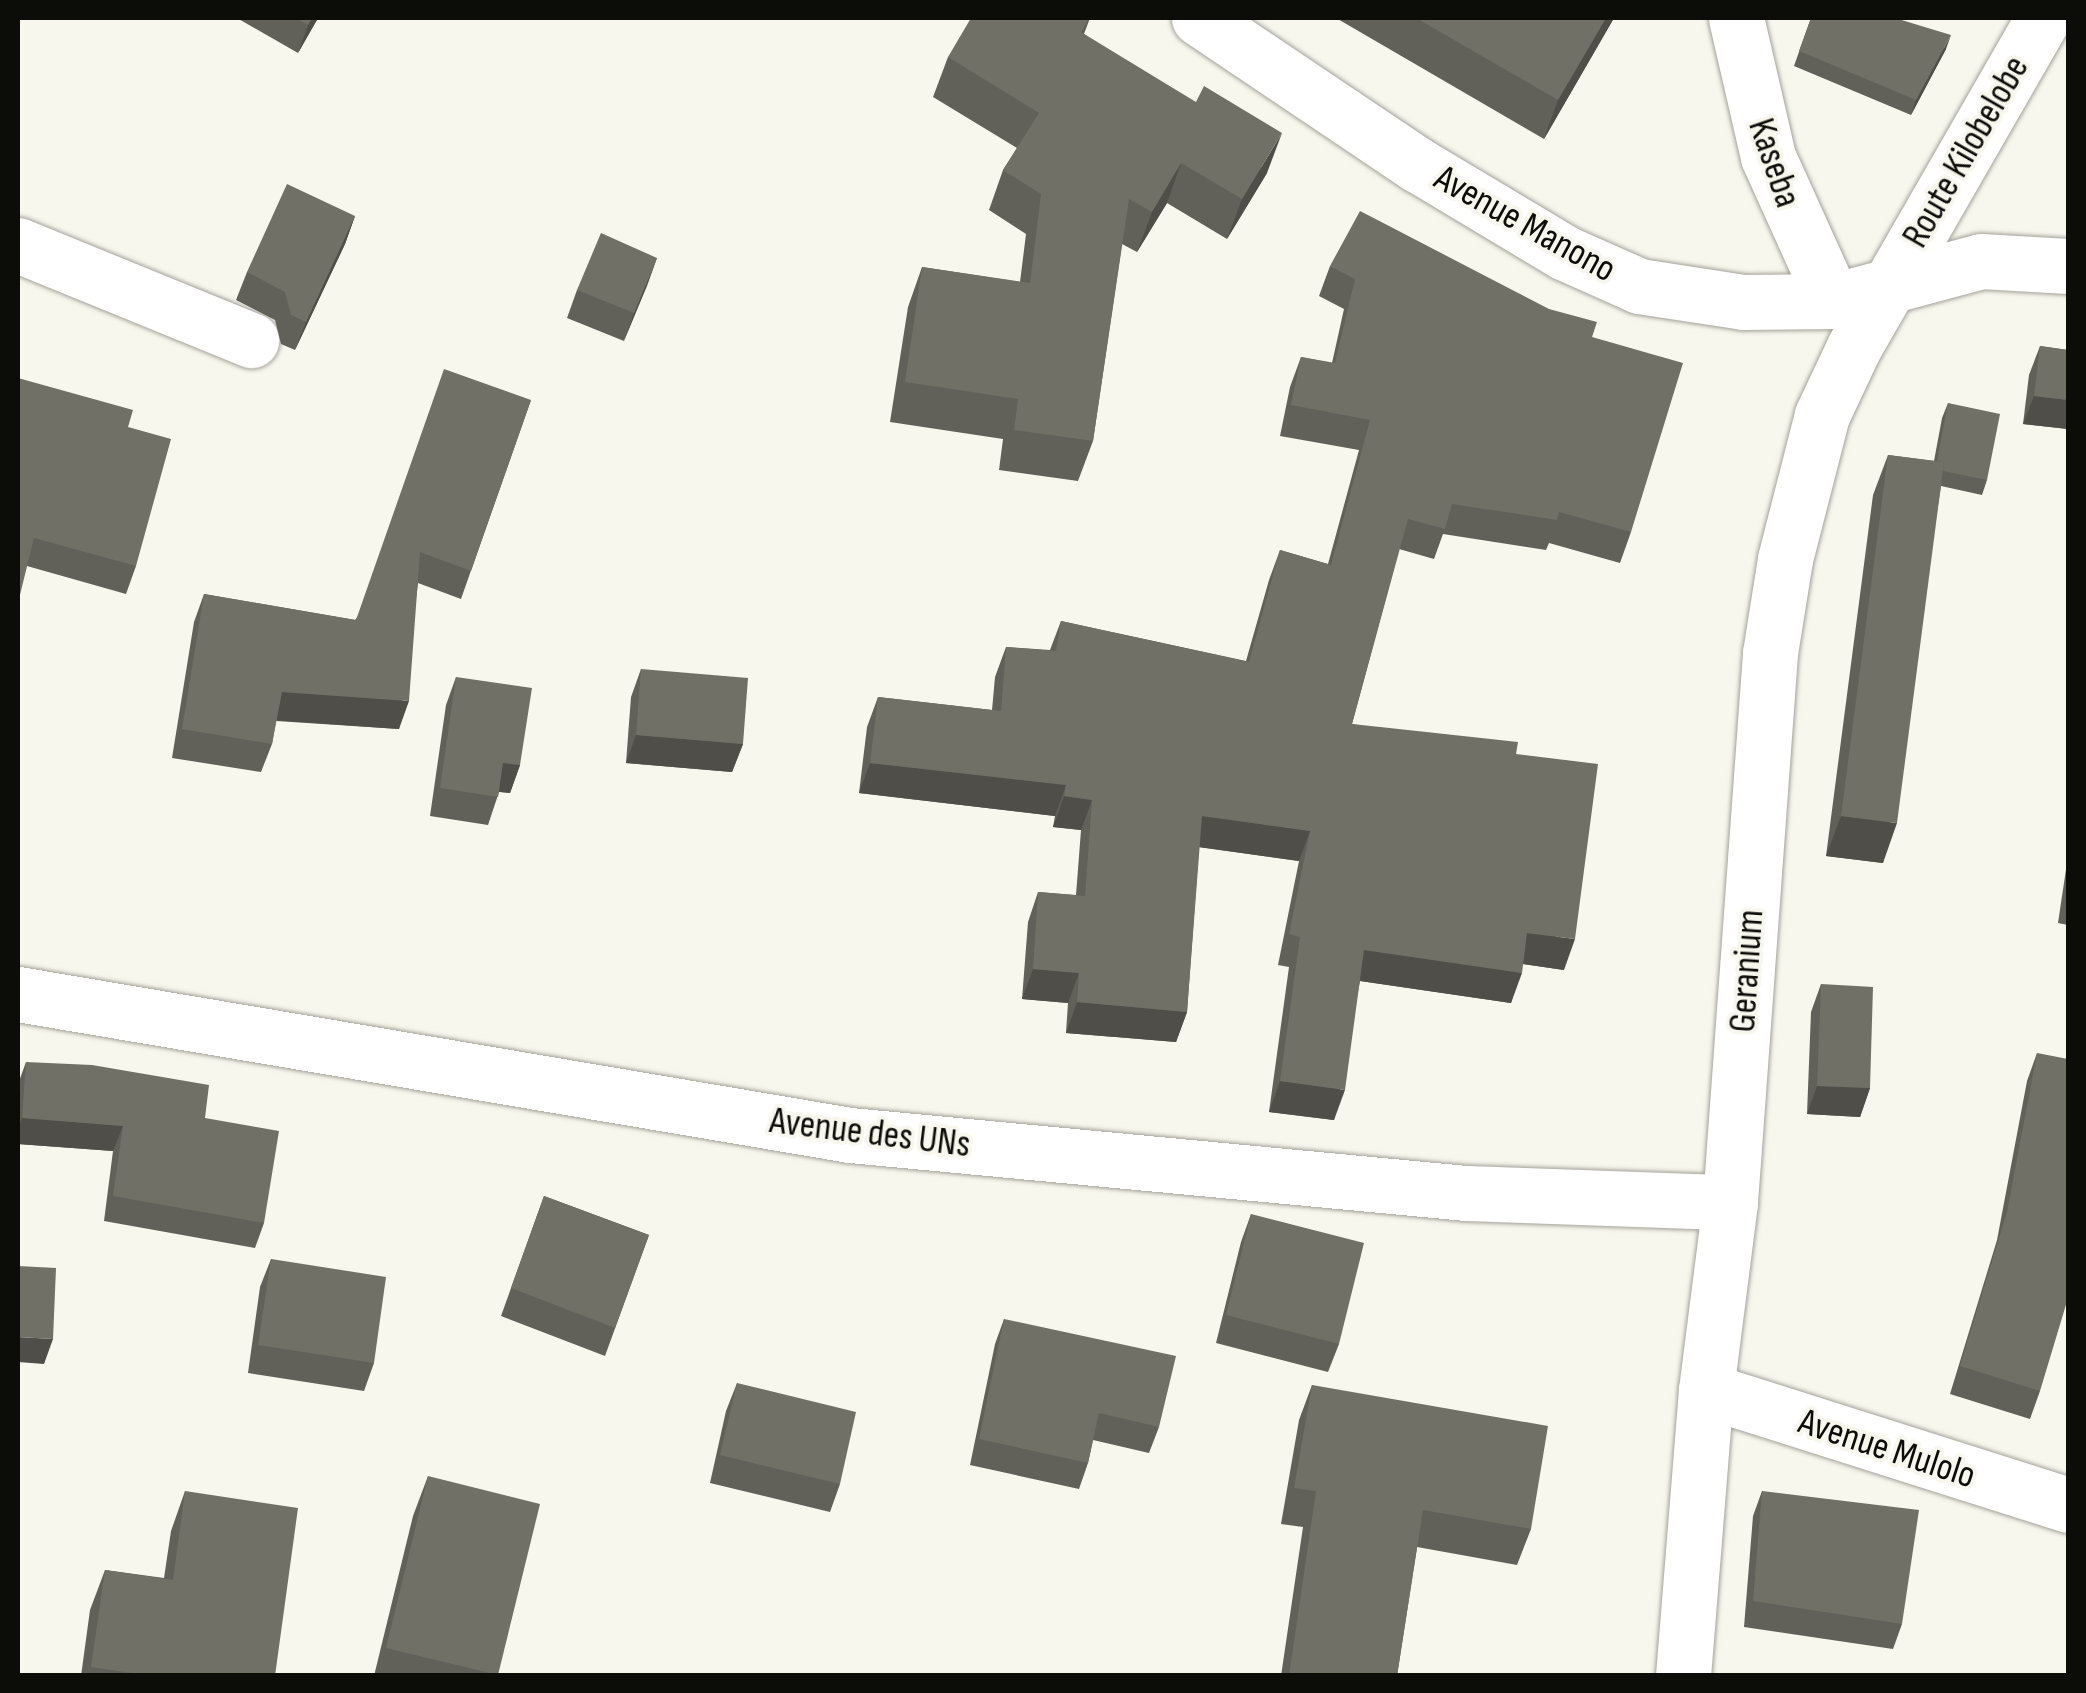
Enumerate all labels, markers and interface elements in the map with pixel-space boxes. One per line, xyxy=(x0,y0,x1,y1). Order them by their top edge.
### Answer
street label: Route Kilobelobe xyxy=(1893,48,2039,256)
street label: Kaseba xyxy=(1738,113,1810,213)
street label: Avenue Manono xyxy=(1426,156,1624,292)
street label: Geranium xyxy=(1720,908,1774,1034)
street label: Avenue des UNs xyxy=(767,1098,973,1168)
street label: Avenue Mulolo xyxy=(1793,1399,1981,1499)

